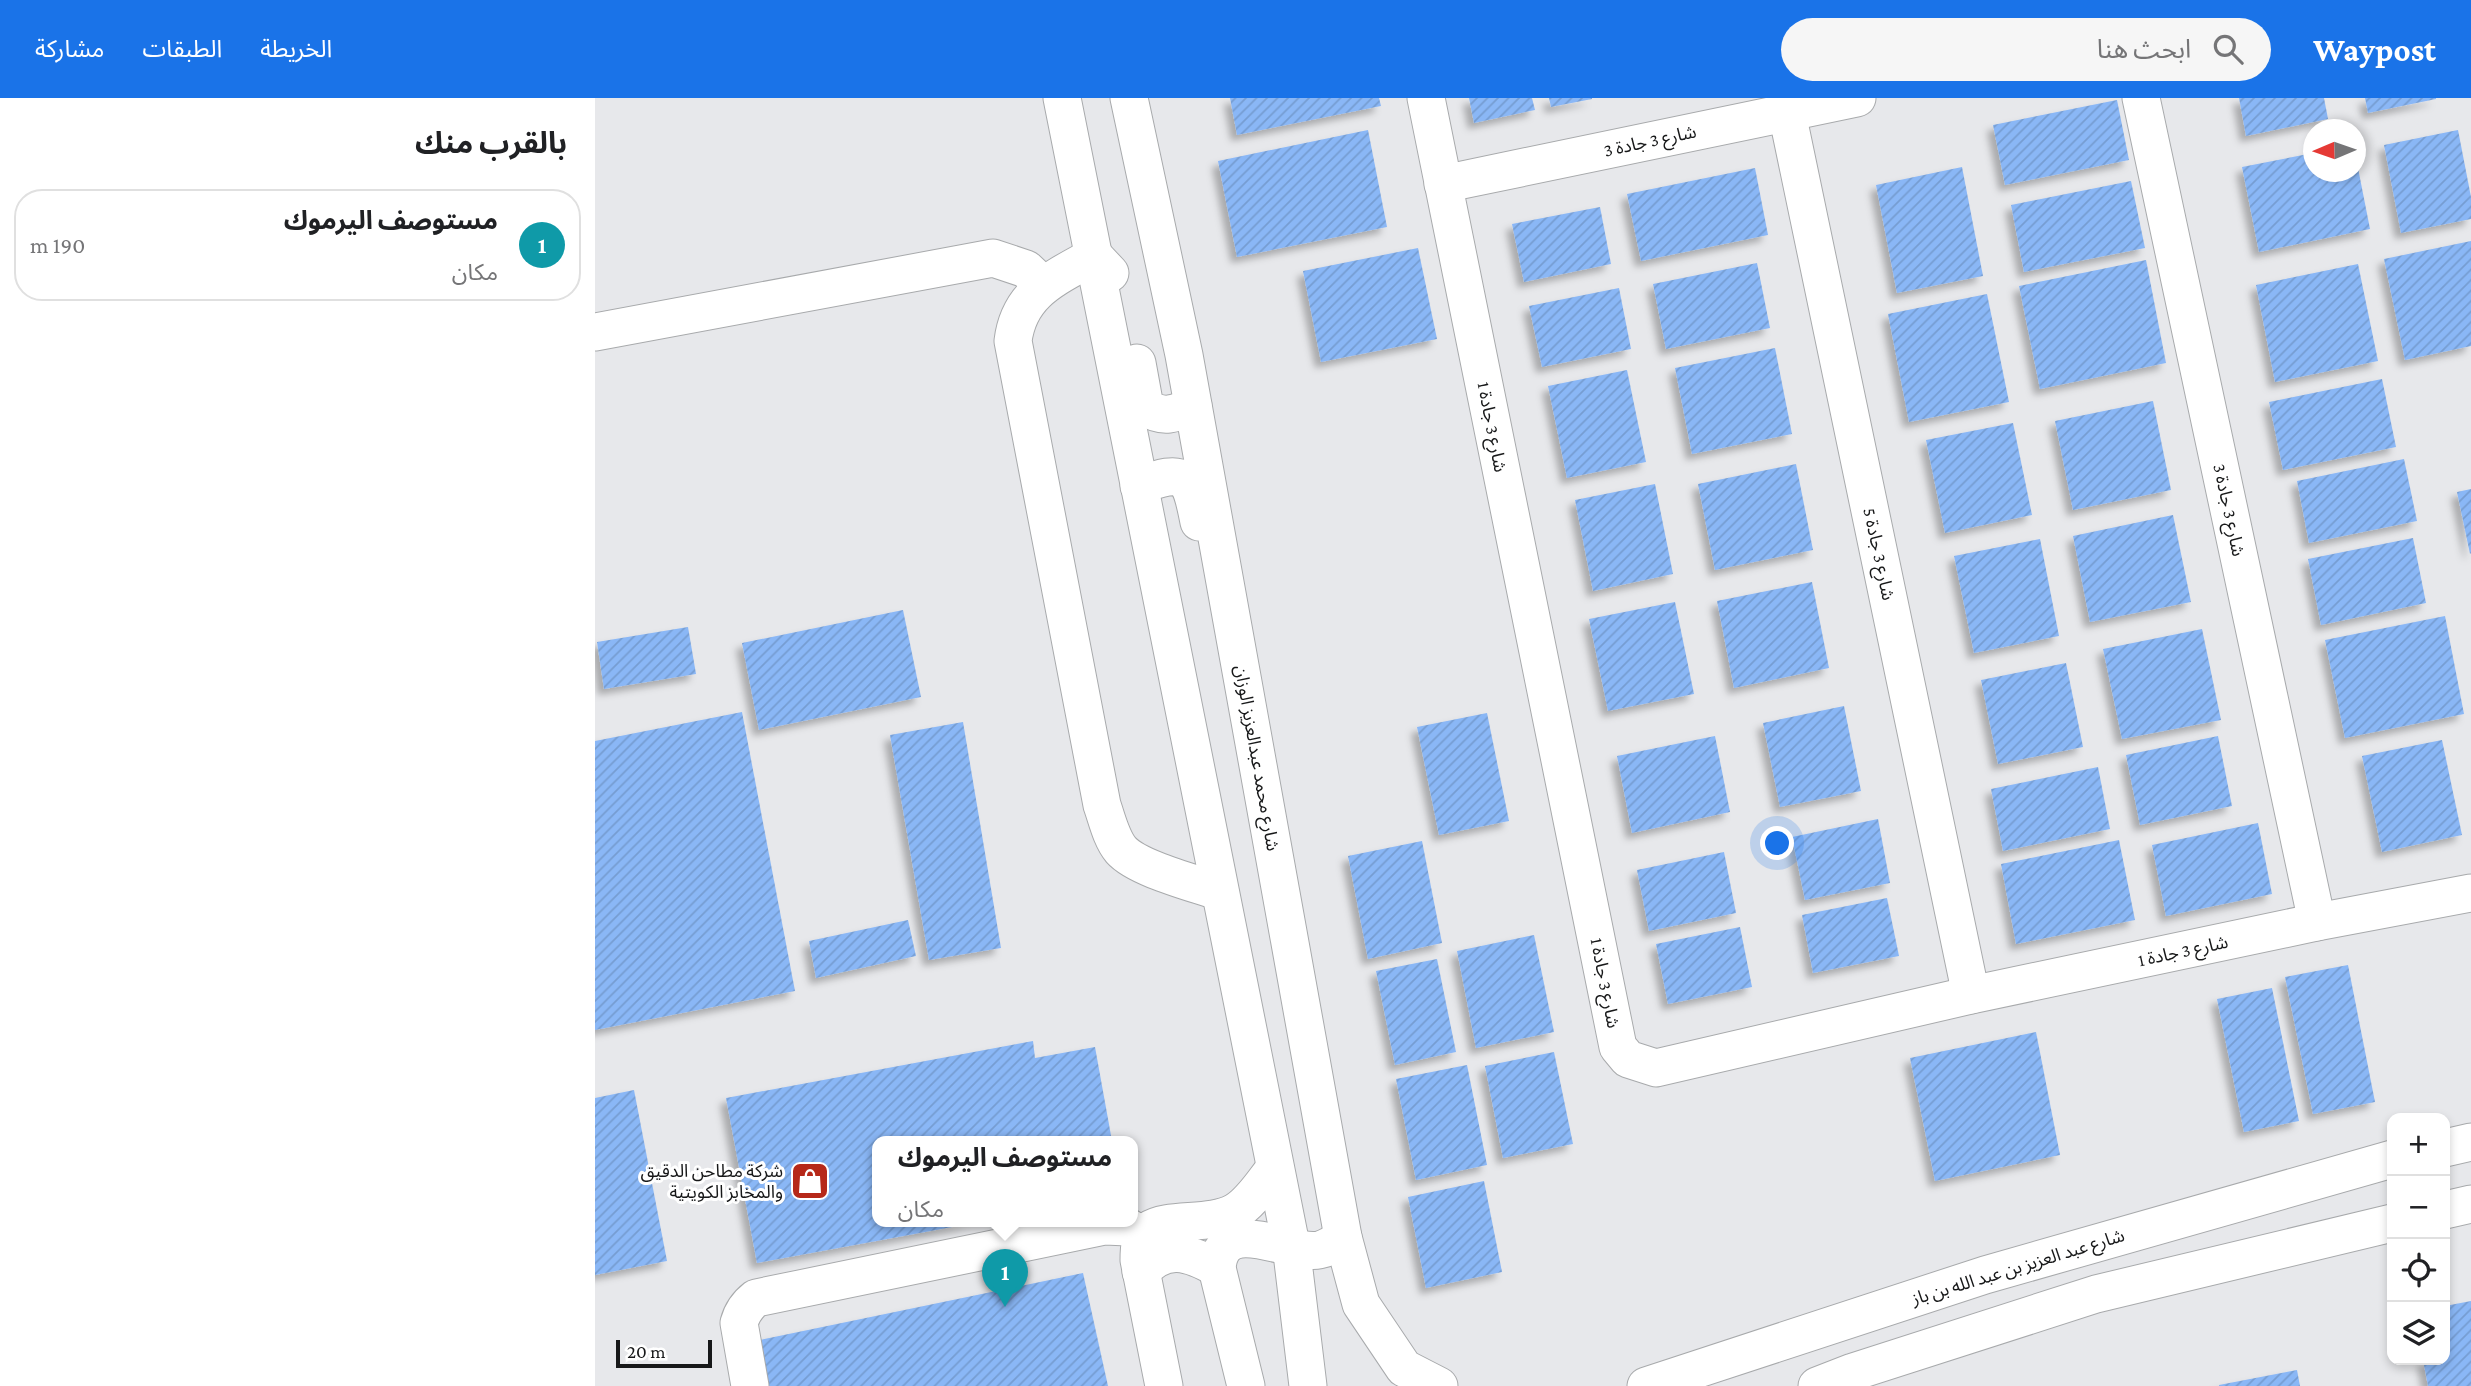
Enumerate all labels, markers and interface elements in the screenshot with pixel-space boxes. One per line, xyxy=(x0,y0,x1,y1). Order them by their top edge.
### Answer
search box xyxy=(1781,18,2271,81)
icon: search xyxy=(2209,30,2247,68)
text: Waypost xyxy=(2313,31,2436,68)
text: مشاركة xyxy=(35,35,104,62)
text: الطبقات xyxy=(142,35,222,62)
text: الخريطة xyxy=(260,35,332,62)
text: ابحث هنا xyxy=(2097,35,2191,64)
north arrow xyxy=(2303,119,2366,182)
street label: شارع 3 جادة 3 xyxy=(1602,121,1699,164)
text: بالقرب منك xyxy=(415,126,567,159)
text: مستوصف اليرموك xyxy=(284,206,498,235)
text: 190 m xyxy=(30,232,85,258)
text: 1 xyxy=(538,232,546,258)
text: مكان xyxy=(452,259,498,285)
street label: شارع 3 جادة 1 xyxy=(1470,380,1511,475)
street label: شارع 3 جادة 3 xyxy=(2206,462,2249,559)
street label: شارع 3 جادة 5 xyxy=(1856,506,1899,603)
street label: شارع محمد عبدالعزيز الوزان xyxy=(1227,663,1283,853)
your location xyxy=(1760,826,1794,860)
street label: شارع 3 جادة 1 xyxy=(2136,932,2231,974)
street label: شارع 3 جادة 1 xyxy=(1583,936,1624,1031)
map controls xyxy=(2387,1113,2450,1365)
button: + xyxy=(2387,1113,2450,1176)
popup xyxy=(872,1136,1138,1227)
text: مستوصف اليرموك xyxy=(898,1143,1112,1172)
shop icon: شركة مطاحن الدقيق والمخابز الكويتية xyxy=(789,1160,831,1202)
place label: شركة مطاحن الدقيق والمخابز الكويتية xyxy=(641,1161,783,1203)
button: − xyxy=(2387,1176,2450,1239)
text: مكان xyxy=(898,1196,944,1222)
street label: شارع عبد العزيز بن عبد الله بن باز xyxy=(1908,1225,2128,1313)
button: locate xyxy=(2387,1239,2450,1302)
pin: 1 xyxy=(982,1249,1028,1307)
button: layers xyxy=(2387,1302,2450,1365)
scale bar xyxy=(616,1337,712,1369)
text: 20 m xyxy=(627,1341,666,1362)

